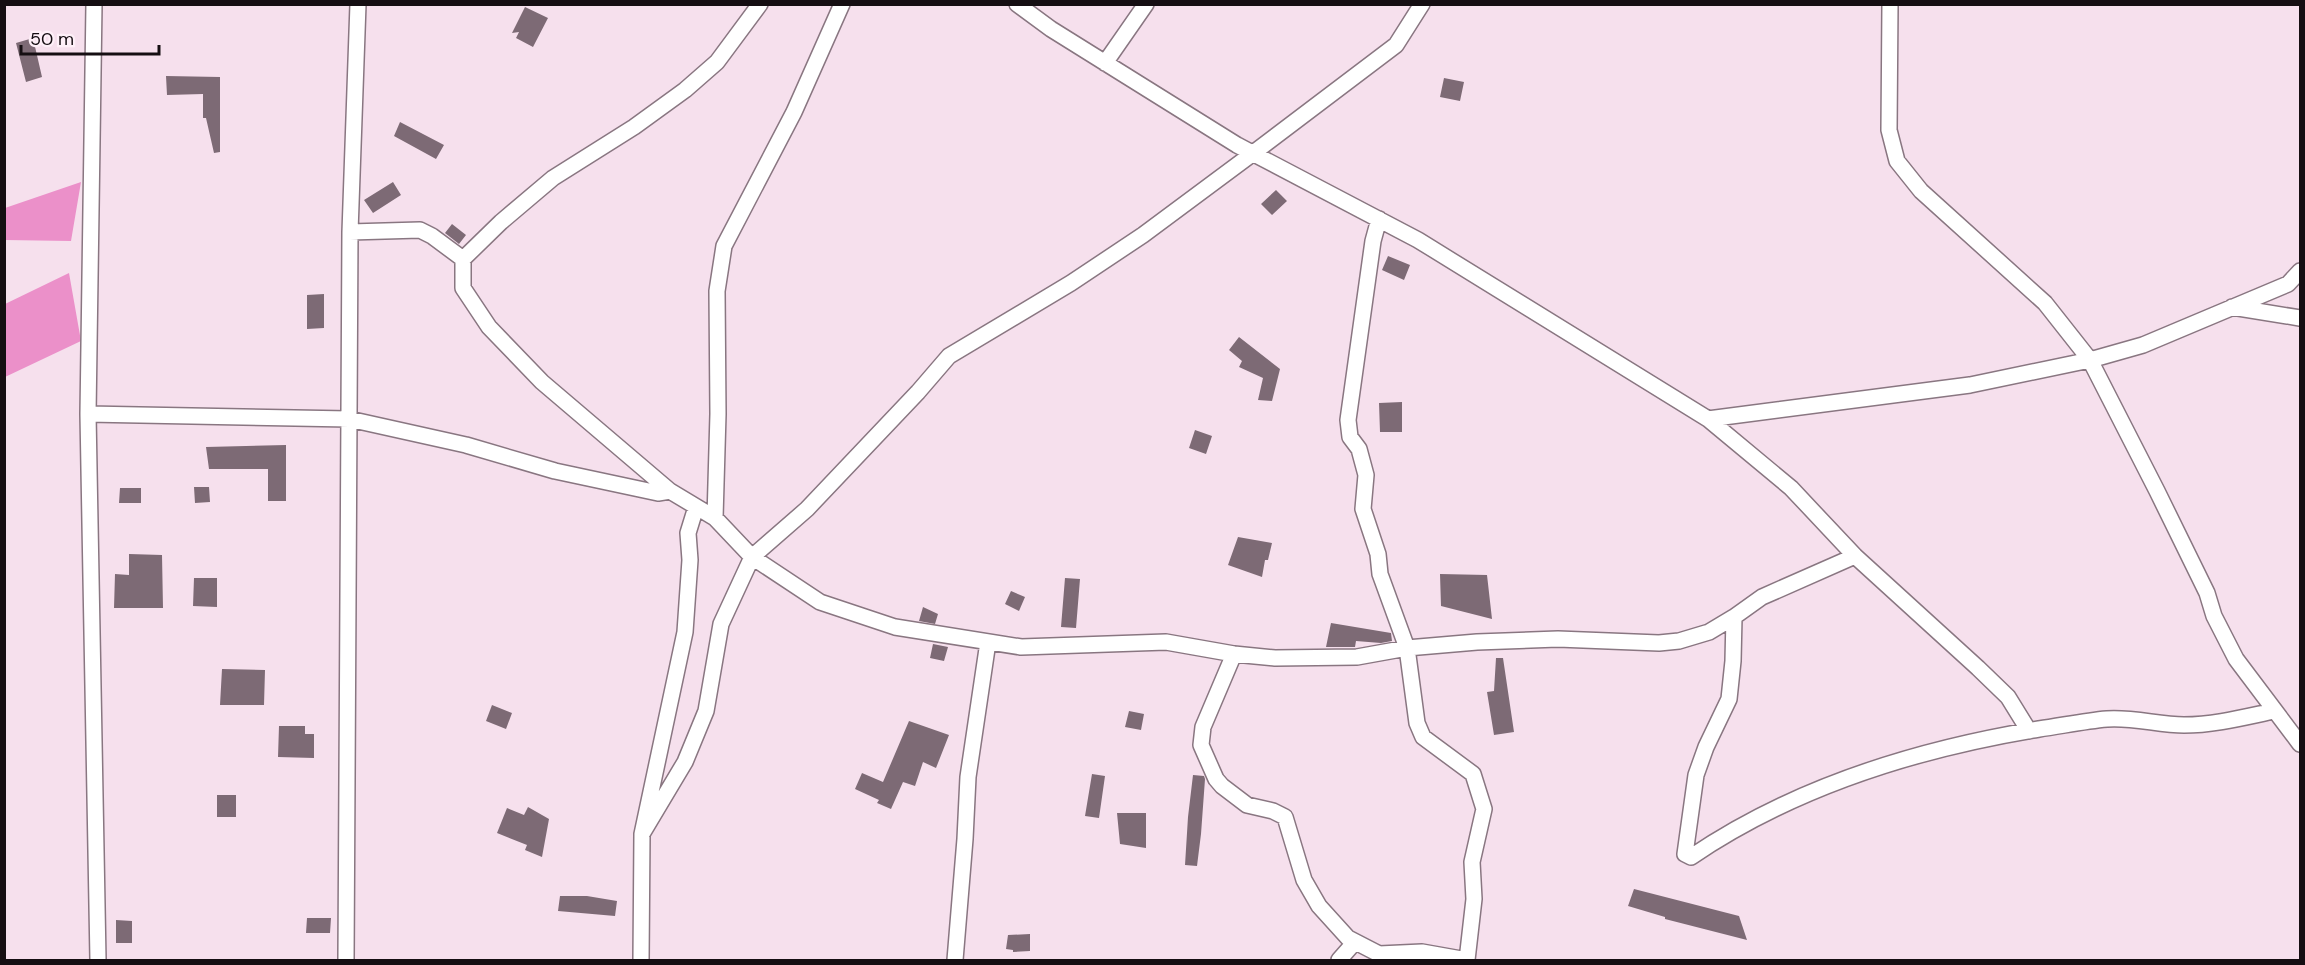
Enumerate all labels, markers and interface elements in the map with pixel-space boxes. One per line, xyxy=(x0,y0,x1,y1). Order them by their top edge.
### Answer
scale bar xyxy=(21,18,159,56)
text: 50 m xyxy=(30,27,74,51)

